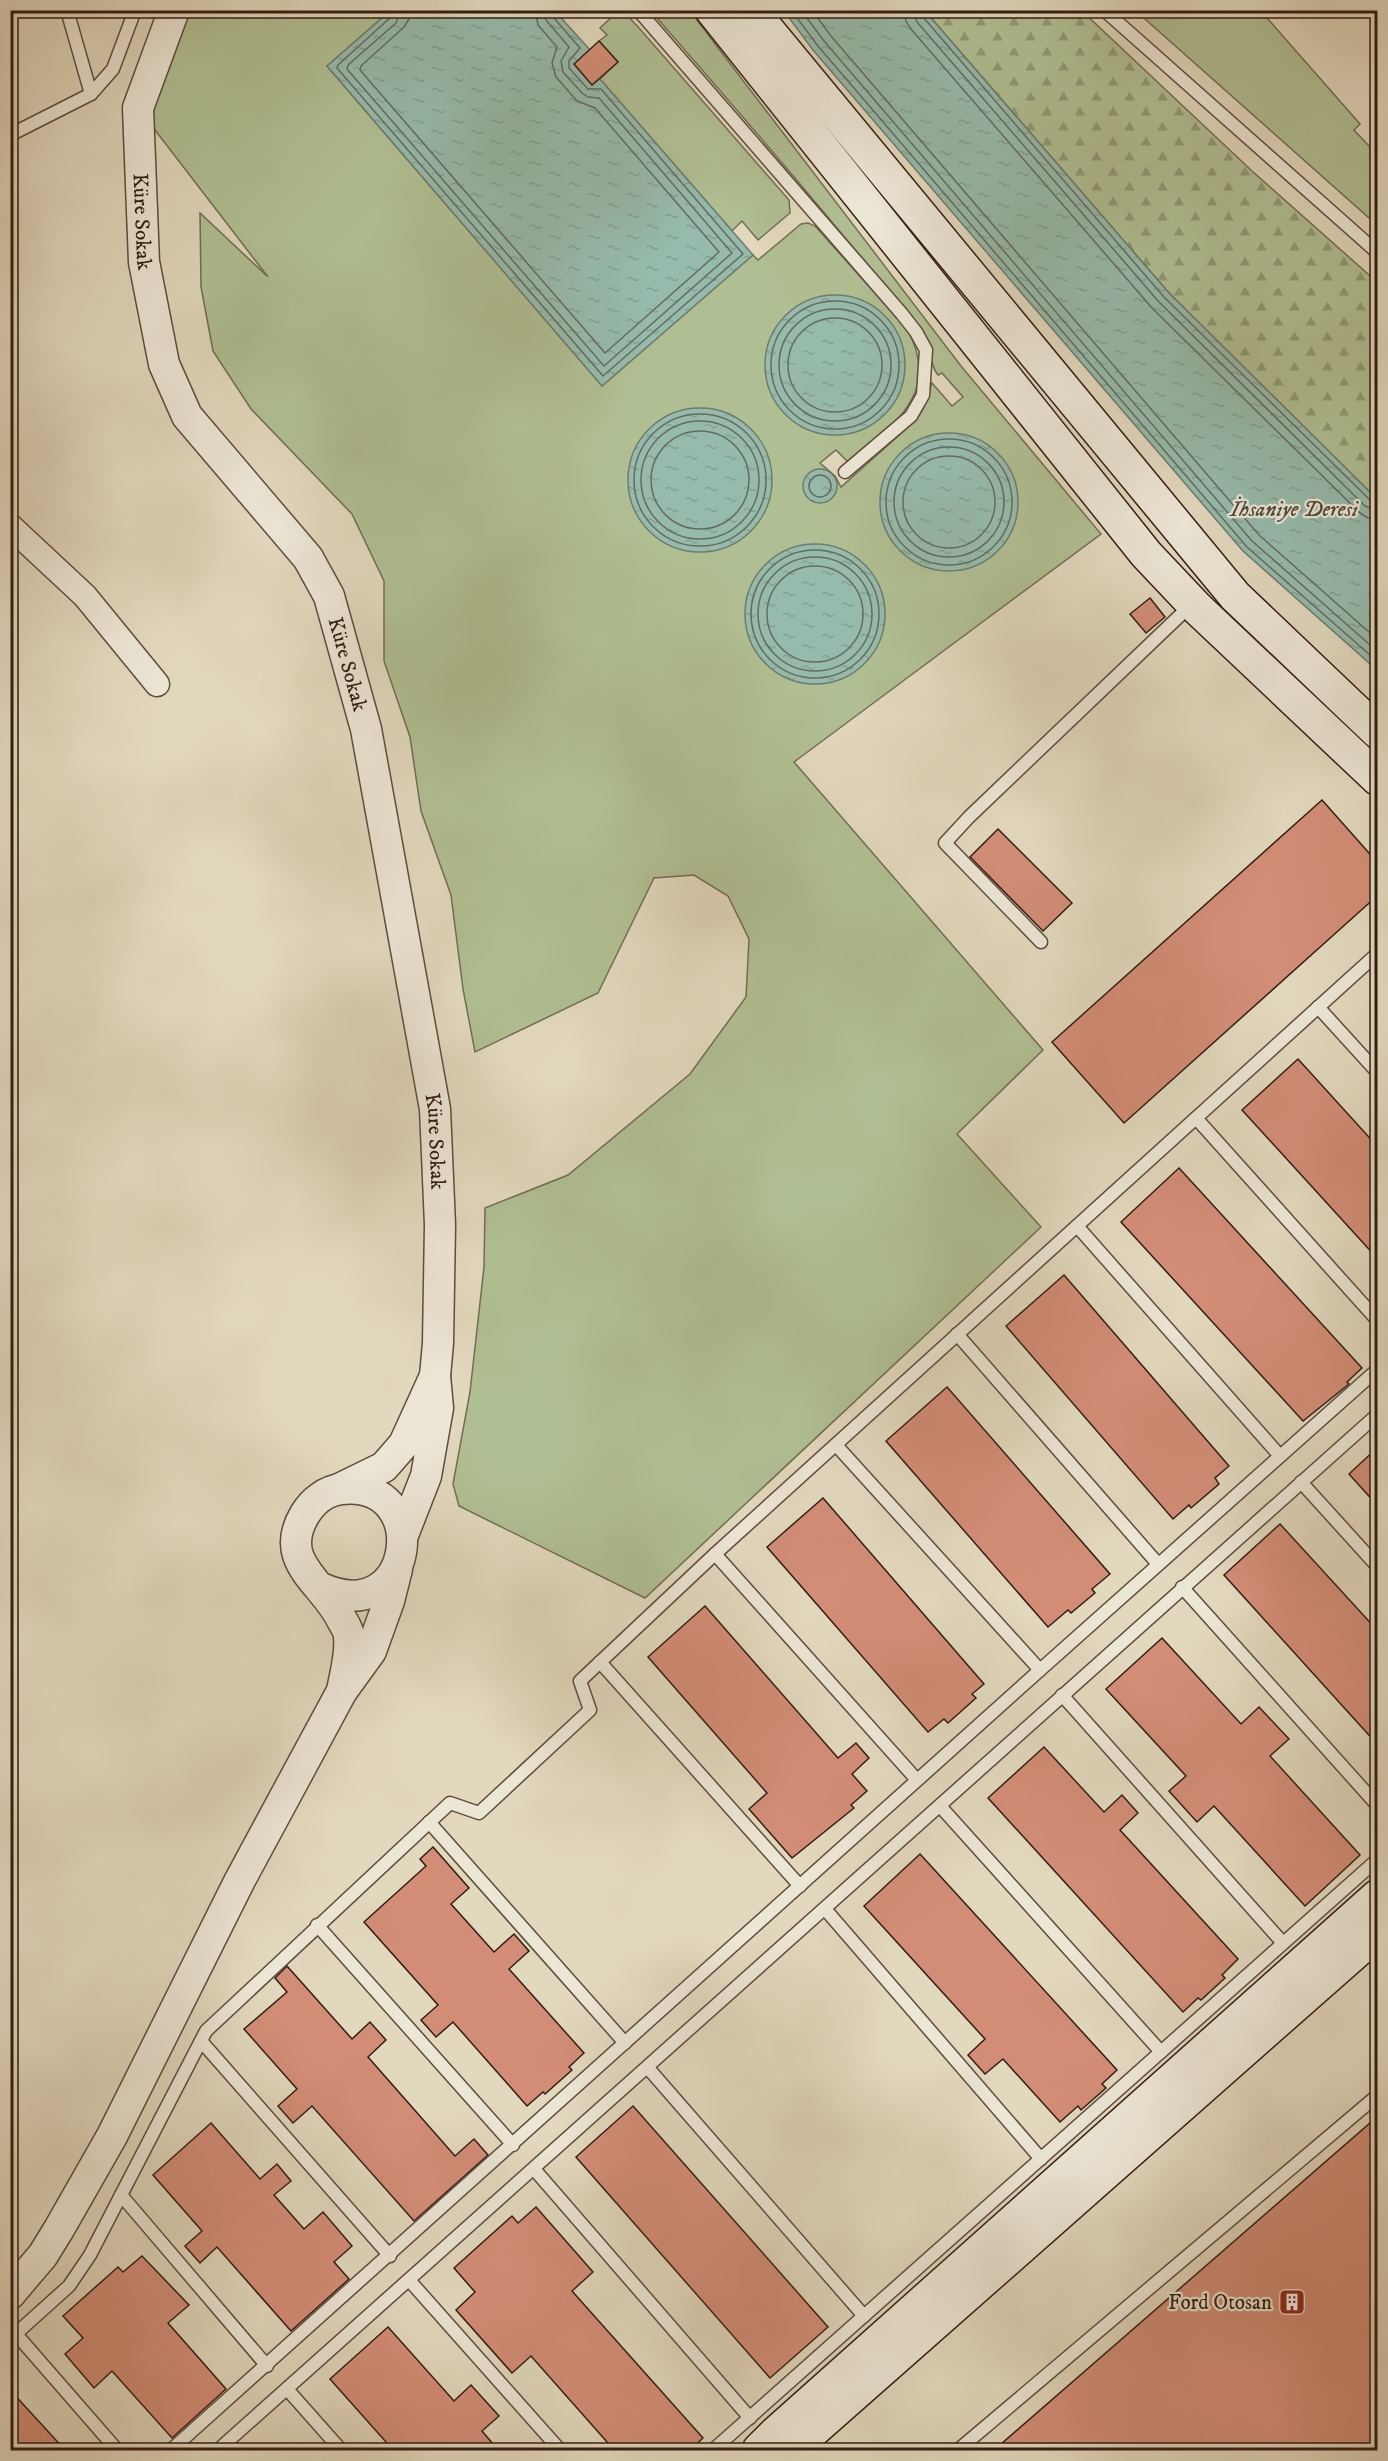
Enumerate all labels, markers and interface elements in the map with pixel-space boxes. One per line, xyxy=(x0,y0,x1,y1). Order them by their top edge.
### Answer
street label: Küre Sokak xyxy=(127,173,157,273)
water label: İhsaniye Deresi xyxy=(1228,496,1359,523)
street label: Küre Sokak xyxy=(322,614,373,715)
street label: Küre Sokak xyxy=(418,1091,450,1191)
building icon: Ford Otosan xyxy=(1277,2287,1307,2317)
place label: Ford Otosan xyxy=(1168,2290,1272,2316)

